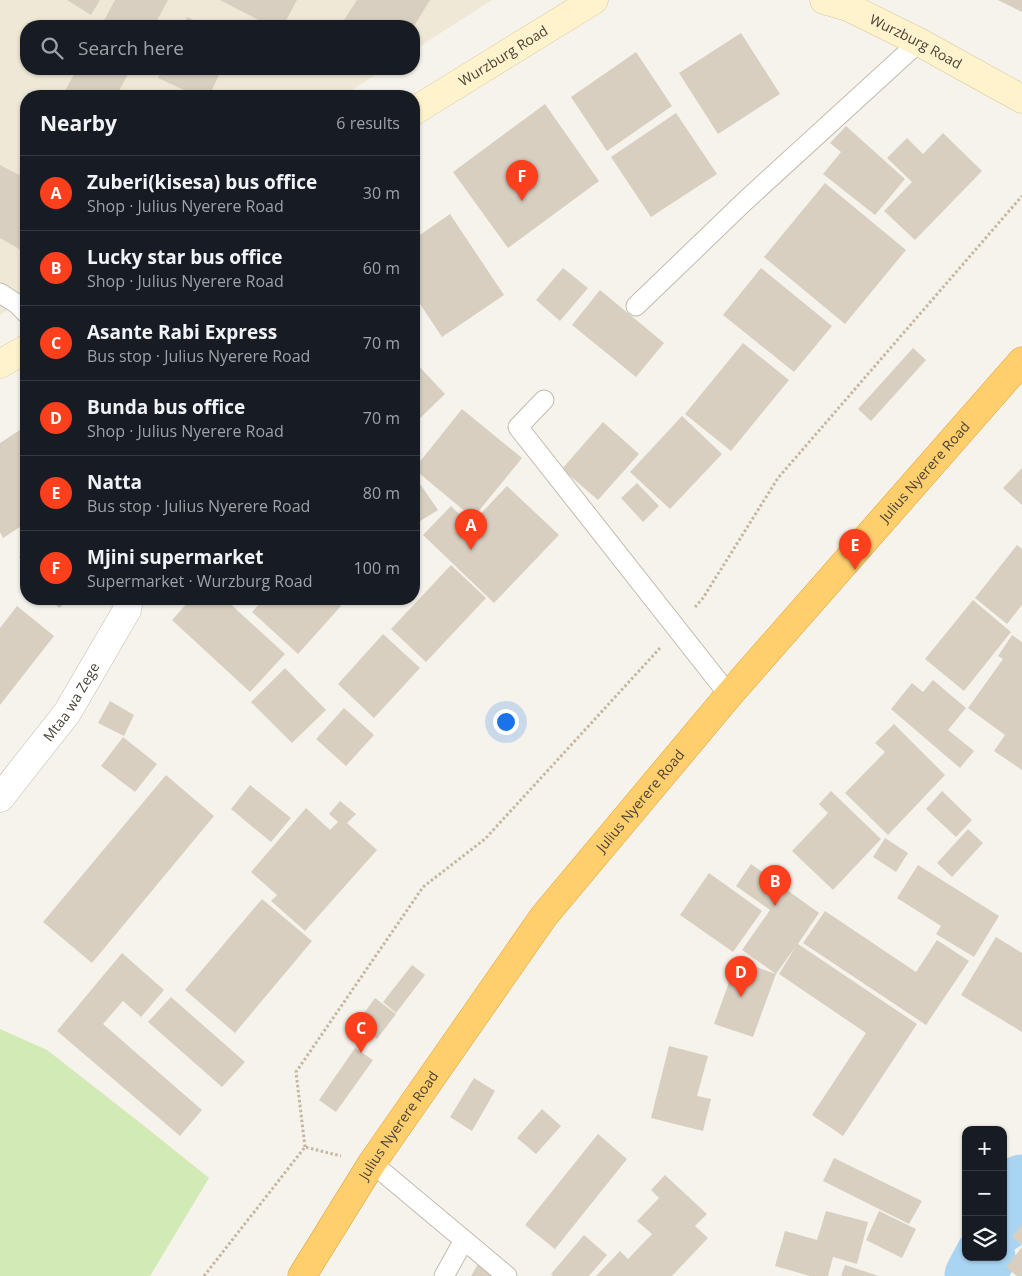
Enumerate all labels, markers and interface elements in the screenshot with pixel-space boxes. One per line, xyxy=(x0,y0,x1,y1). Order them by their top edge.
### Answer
street label: Wurzburg Road xyxy=(867,9,965,73)
search box xyxy=(20,20,420,75)
street label: Wurzburg Road xyxy=(455,21,551,90)
icon: search xyxy=(38,34,66,62)
text: Search here xyxy=(78,35,184,61)
text: Nearby xyxy=(40,109,117,137)
text: 6 results xyxy=(336,112,400,134)
pin: F xyxy=(506,160,538,201)
text: Zuberi(kisesa) bus office xyxy=(87,169,317,195)
text: A xyxy=(50,182,62,204)
text: 30 m xyxy=(363,182,400,204)
text: Shop · Julius Nyerere Road xyxy=(87,195,284,217)
text: Lucky star bus office xyxy=(87,244,282,270)
text: B xyxy=(51,257,61,279)
text: 60 m xyxy=(363,257,400,279)
text: Shop · Julius Nyerere Road xyxy=(87,270,284,292)
text: Asante Rabi Express xyxy=(87,319,277,345)
text: C xyxy=(51,332,61,354)
text: 70 m xyxy=(363,332,400,354)
text: Bus stop · Julius Nyerere Road xyxy=(87,345,310,367)
text: Bunda bus office xyxy=(87,394,245,420)
text: D xyxy=(50,407,62,429)
text: 70 m xyxy=(363,407,400,429)
street label: Julius Nyerere Road xyxy=(874,417,974,527)
text: Shop · Julius Nyerere Road xyxy=(87,420,284,442)
text: Natta xyxy=(87,469,142,495)
text: E xyxy=(52,482,60,504)
text: 80 m xyxy=(363,482,400,504)
text: Bus stop · Julius Nyerere Road xyxy=(87,495,310,517)
pin: A xyxy=(455,509,487,550)
pin: E xyxy=(839,529,871,570)
text: Mjini supermarket xyxy=(87,544,264,570)
text: F xyxy=(52,557,60,579)
text: 100 m xyxy=(354,557,400,579)
text: Supermarket · Wurzburg Road xyxy=(87,570,313,592)
street label: Mtaa wa Zege xyxy=(38,659,104,745)
your location xyxy=(493,709,519,735)
street label: Julius Nyerere Road xyxy=(590,745,688,857)
pin: B xyxy=(759,865,791,906)
pin: D xyxy=(725,956,757,997)
pin: C xyxy=(345,1012,377,1053)
street label: Julius Nyerere Road xyxy=(353,1067,442,1185)
map controls xyxy=(962,1126,1007,1261)
button: + xyxy=(962,1126,1007,1171)
button: − xyxy=(962,1171,1007,1216)
button: layers xyxy=(962,1216,1007,1261)

